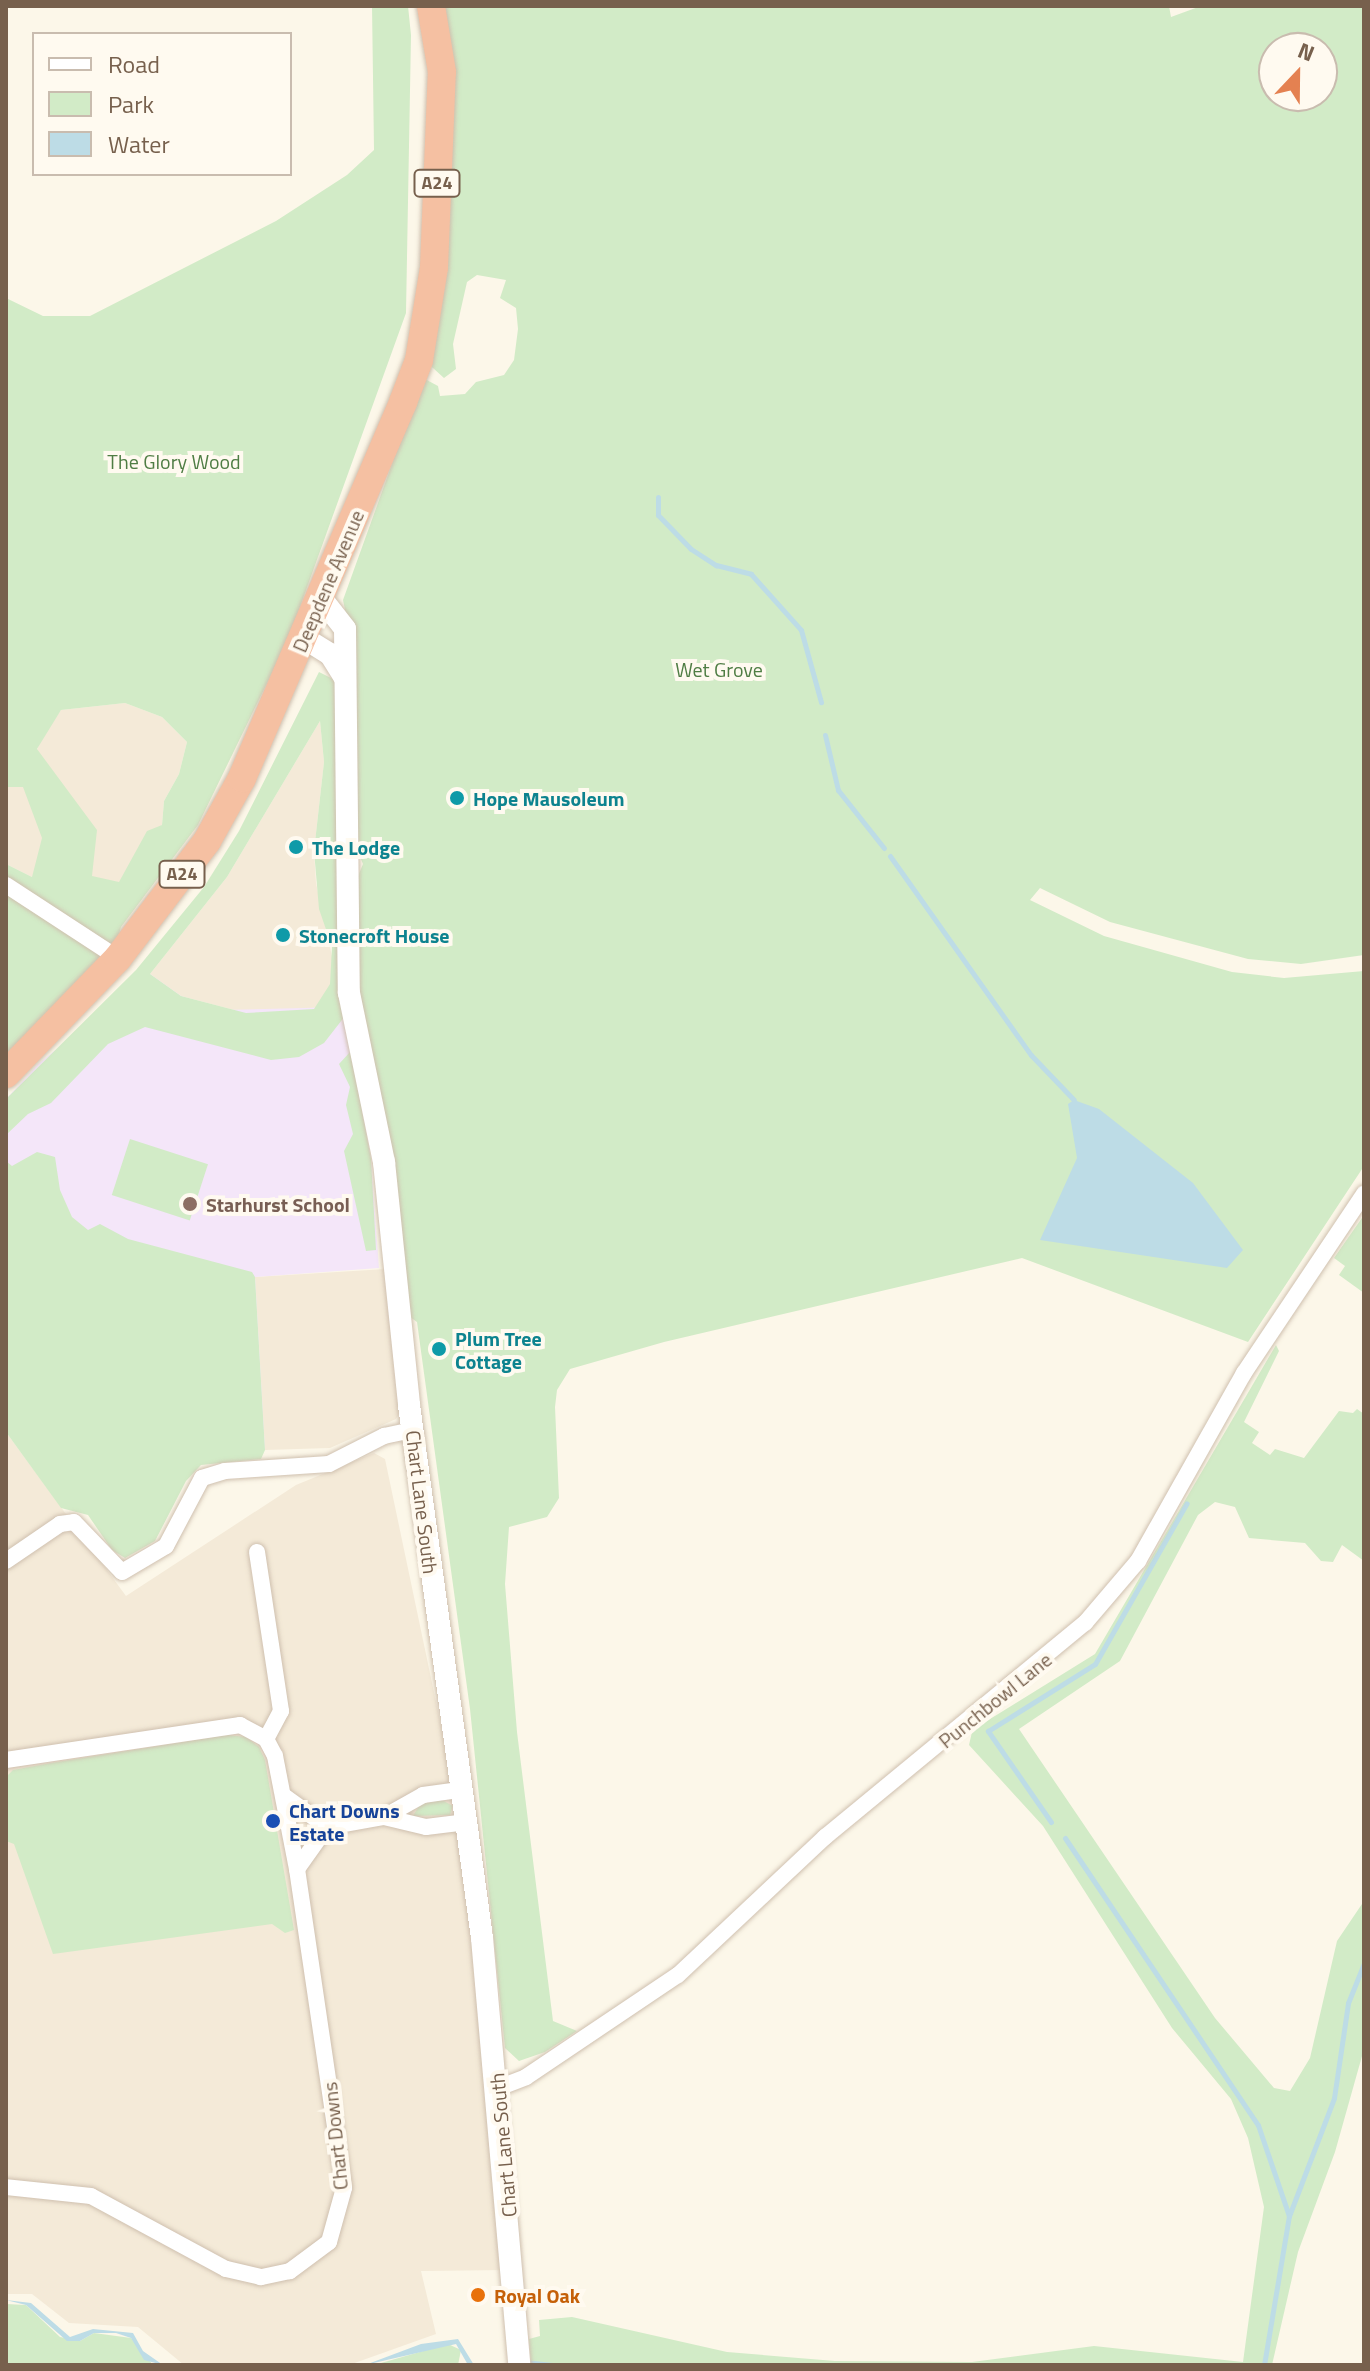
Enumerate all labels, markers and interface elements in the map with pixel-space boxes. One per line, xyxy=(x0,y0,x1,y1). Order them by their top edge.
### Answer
legend xyxy=(32,32,292,176)
north arrow xyxy=(1258,32,1338,112)
text: N xyxy=(1293,33,1320,70)
text: Road xyxy=(108,46,160,82)
text: Park xyxy=(108,86,154,122)
text: Water xyxy=(108,126,170,162)
road number: A24 xyxy=(413,169,461,197)
park label: The Glory Wood xyxy=(107,449,241,473)
street label: Deepdene Avenue xyxy=(287,506,369,656)
park label: Wet Grove xyxy=(675,657,763,681)
place label: Hope Mausoleum xyxy=(473,786,624,810)
marker: Hope Mausoleum xyxy=(448,789,466,807)
place label: The Lodge xyxy=(312,835,400,859)
marker: The Lodge xyxy=(287,838,305,856)
road number: A24 xyxy=(158,860,206,888)
place label: Stonecroft House xyxy=(299,923,450,947)
marker: Stonecroft House xyxy=(274,926,292,944)
place label: Starhurst School xyxy=(206,1192,350,1216)
marker: Starhurst School xyxy=(181,1195,199,1213)
place label: Plum Tree Cottage xyxy=(455,1326,542,1373)
marker: Plum Tree Cottage xyxy=(430,1340,448,1358)
street label: Chart Lane South xyxy=(401,1429,443,1575)
street label: Punchbowl Lane xyxy=(934,1647,1056,1753)
place label: Chart Downs Estate xyxy=(289,1798,400,1845)
marker: Chart Downs Estate xyxy=(264,1812,282,1830)
street label: Chart Lane South xyxy=(485,2072,521,2218)
street label: Chart Downs xyxy=(317,2081,353,2191)
place label: Royal Oak xyxy=(494,2283,580,2307)
marker: Royal Oak xyxy=(469,2286,487,2304)

